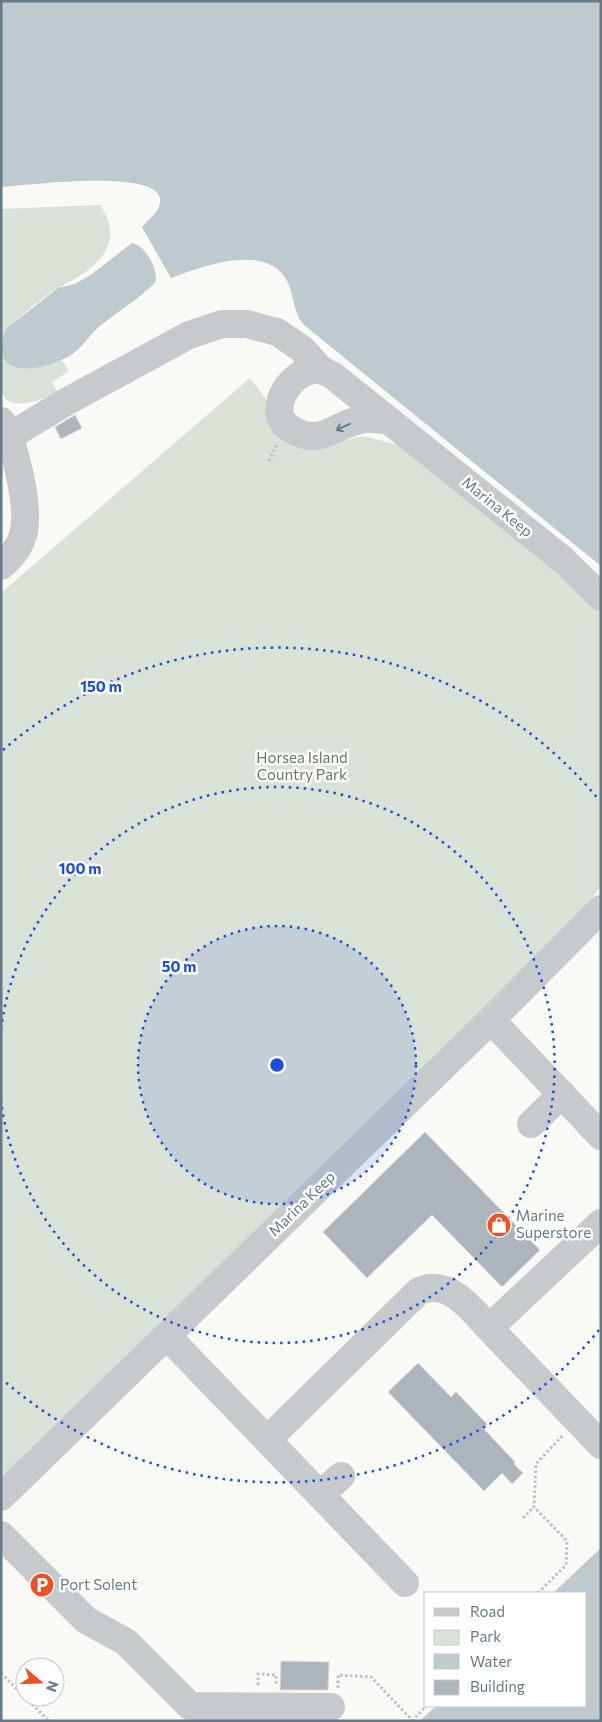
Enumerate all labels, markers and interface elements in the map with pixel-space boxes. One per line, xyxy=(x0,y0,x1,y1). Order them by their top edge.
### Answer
one-way arrow xyxy=(336,422,351,432)
street label: Marina Keep xyxy=(459,472,537,540)
text: 150 m xyxy=(80,677,122,695)
park label: Horsea Island Country Park xyxy=(256,748,348,783)
text: 100 m xyxy=(59,859,101,877)
text: 50 m xyxy=(162,957,196,975)
centre of rings xyxy=(268,1056,286,1074)
street label: Marina Keep xyxy=(264,1167,338,1239)
place label: Marine Superstore xyxy=(516,1206,591,1241)
shop icon: Marine Superstore xyxy=(486,1212,512,1238)
parking icon: Port Solent xyxy=(29,1572,55,1598)
place label: Port Solent xyxy=(60,1575,137,1593)
legend xyxy=(424,1592,587,1707)
text: Road xyxy=(470,1602,505,1620)
text: Park xyxy=(470,1627,501,1645)
text: Water xyxy=(470,1652,512,1670)
north arrow xyxy=(15,1657,65,1707)
text: Building xyxy=(470,1677,525,1695)
text: N xyxy=(43,1679,63,1694)

